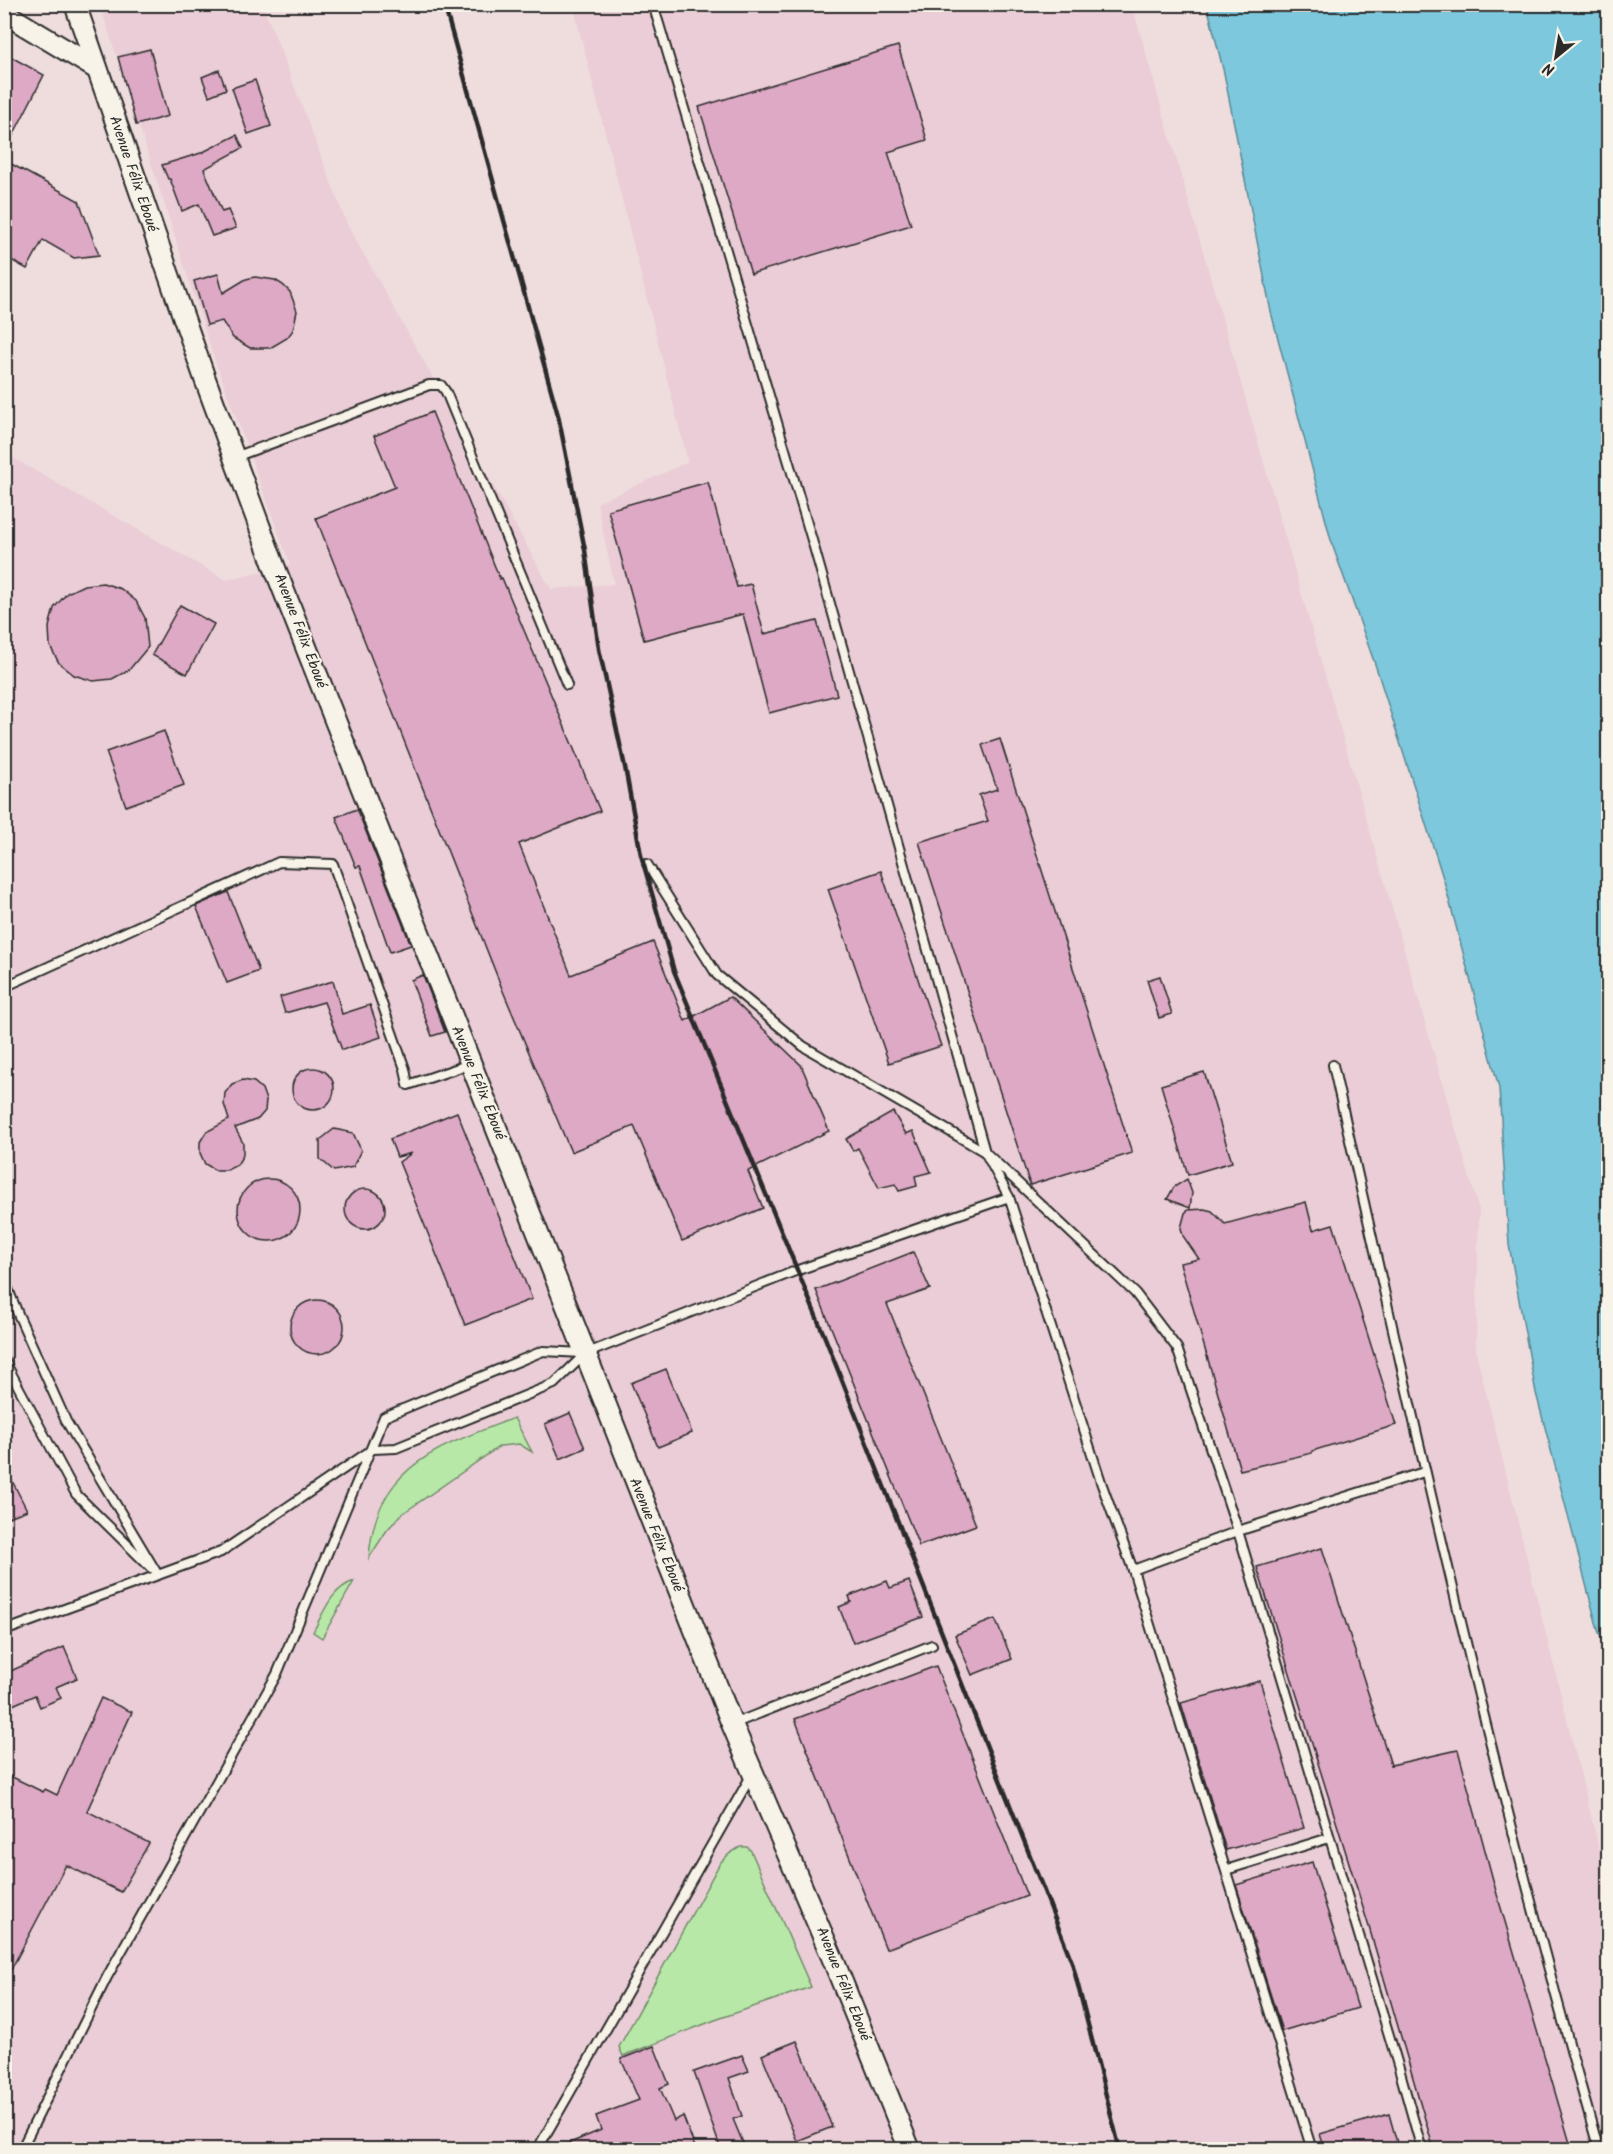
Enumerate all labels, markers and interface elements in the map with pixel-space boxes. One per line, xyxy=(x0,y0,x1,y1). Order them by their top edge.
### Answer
north arrow xyxy=(1526,27,1586,87)
text: N xyxy=(1539,55,1560,82)
street label: Avenue Félix Eboué xyxy=(102,113,165,237)
street label: Avenue Félix Eboué xyxy=(267,570,333,693)
street label: Avenue Félix Eboué xyxy=(444,1022,512,1145)
street label: Avenue Félix Eboué xyxy=(622,1474,690,1597)
street label: Avenue Félix Eboué xyxy=(809,1923,877,2046)

